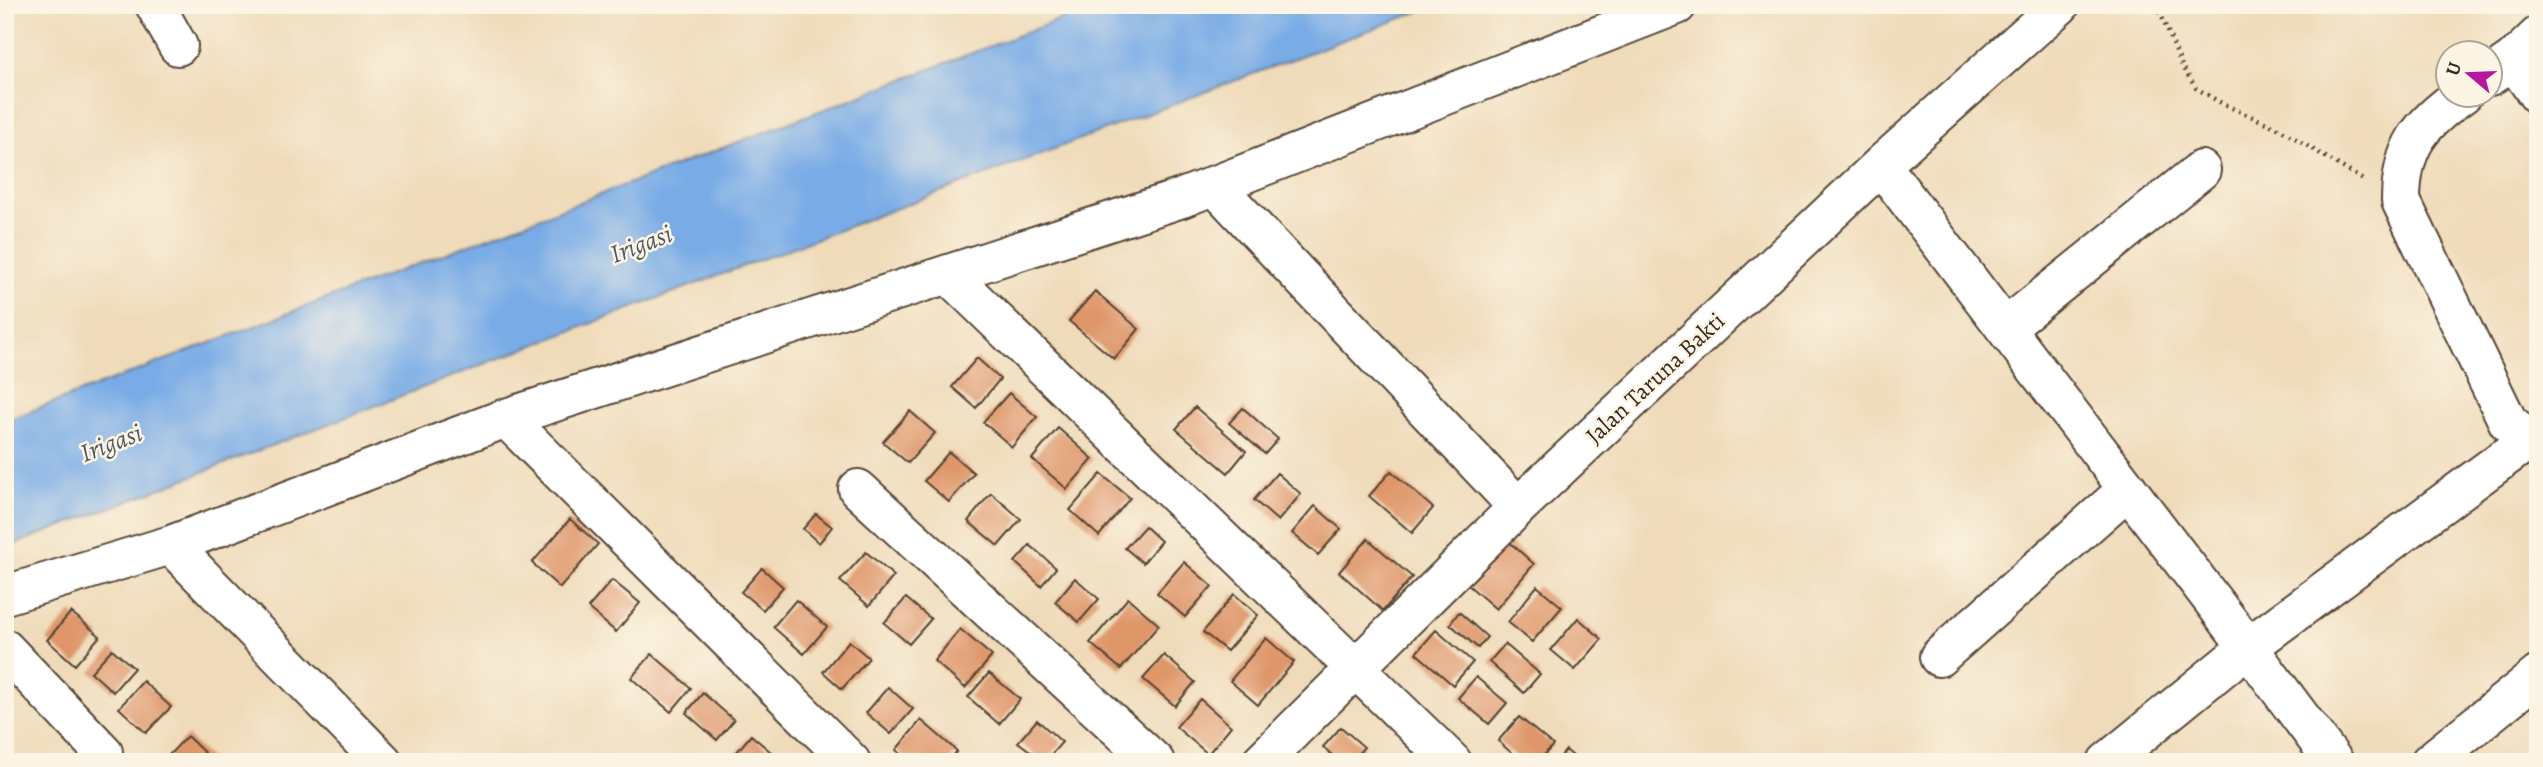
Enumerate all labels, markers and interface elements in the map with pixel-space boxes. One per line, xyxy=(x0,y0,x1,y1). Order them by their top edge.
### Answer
north arrow xyxy=(2434,38,2504,108)
text: U xyxy=(2440,58,2468,79)
water label: Irigasi xyxy=(605,216,677,272)
street label: Jalan Taruna Bakti xyxy=(1578,305,1732,451)
water label: Irigasi xyxy=(75,415,147,471)

